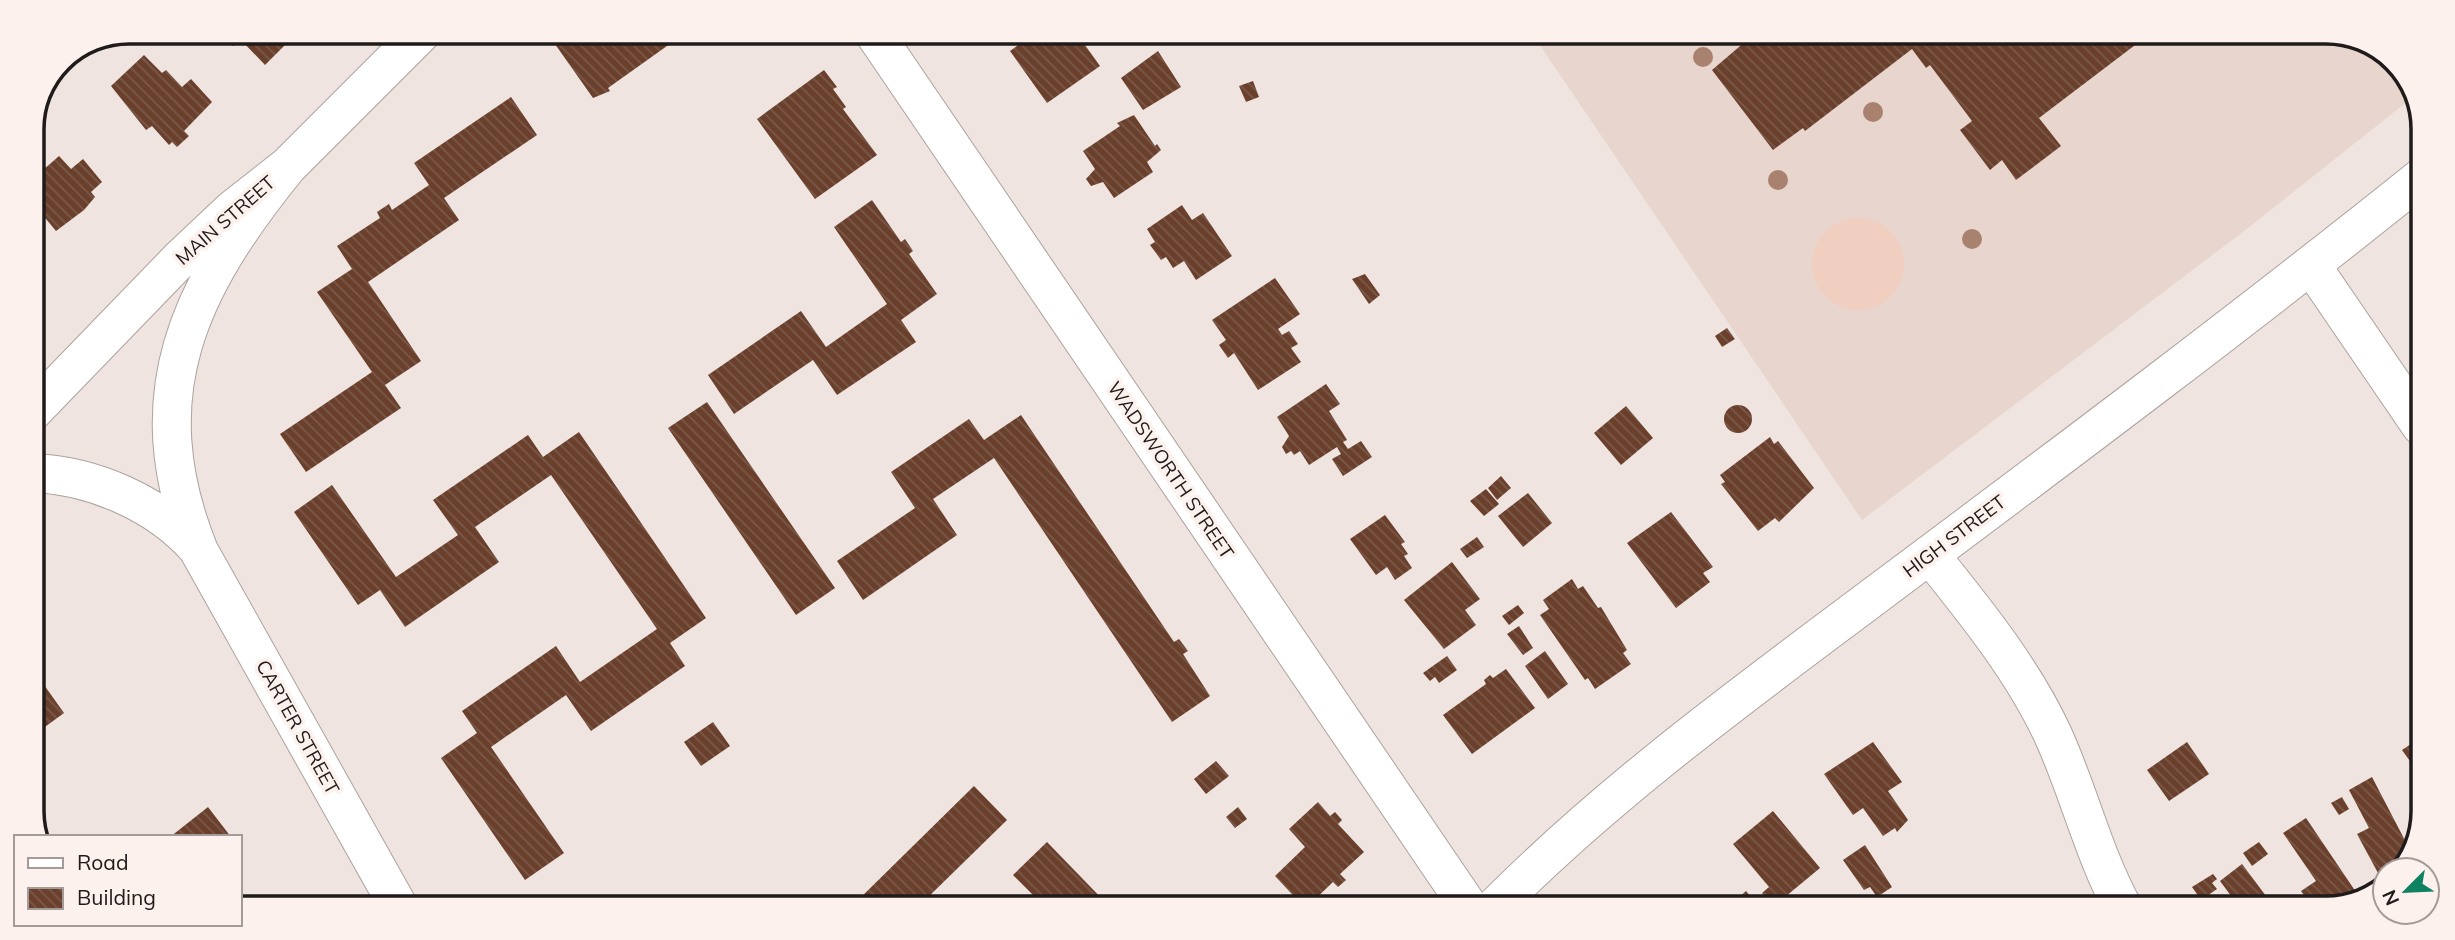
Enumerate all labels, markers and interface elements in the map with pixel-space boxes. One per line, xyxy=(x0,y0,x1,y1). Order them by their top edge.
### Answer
street label: MAIN STREET xyxy=(170,170,280,270)
street label: WADSWORTH STREET xyxy=(1103,377,1240,564)
street label: HIGH STREET xyxy=(1898,489,2011,582)
street label: CARTER STREET xyxy=(251,656,345,799)
legend xyxy=(14,835,242,926)
text: Road xyxy=(77,849,128,875)
north arrow xyxy=(2371,856,2441,926)
text: Building xyxy=(77,884,156,910)
text: N xyxy=(2377,886,2404,909)

